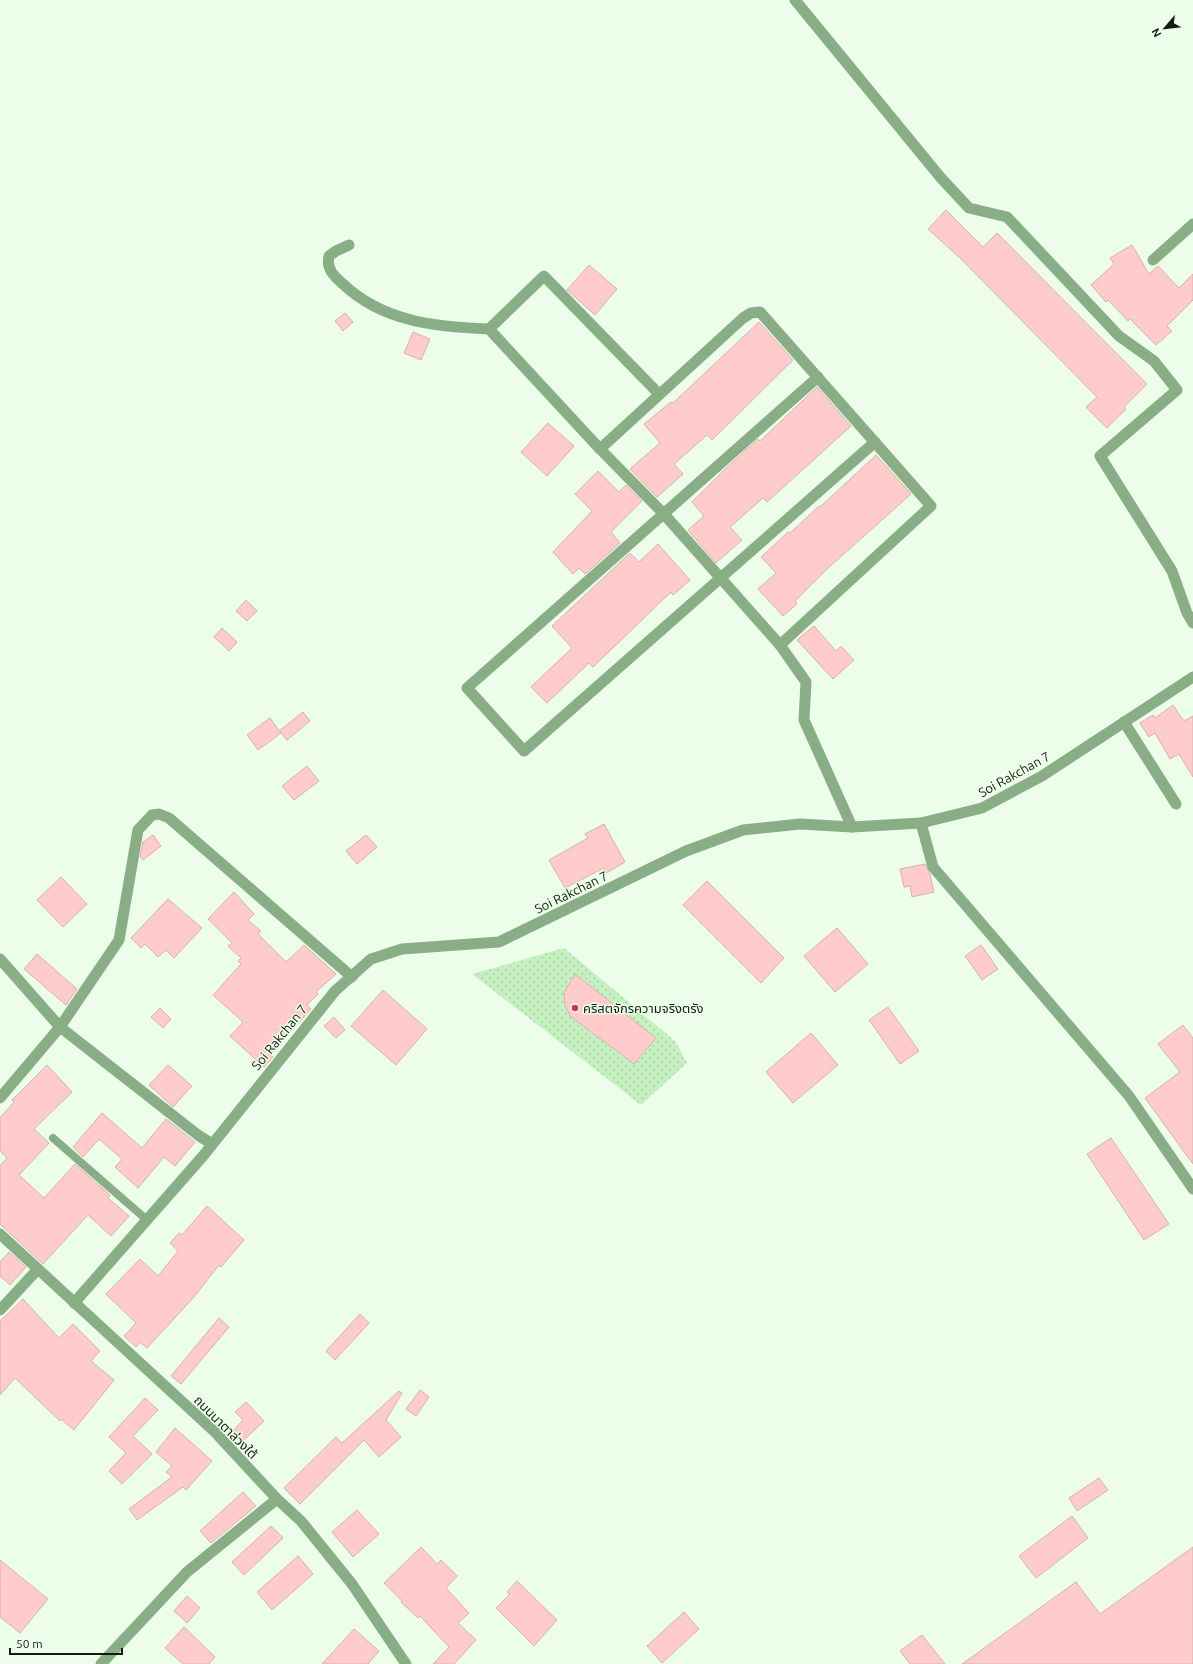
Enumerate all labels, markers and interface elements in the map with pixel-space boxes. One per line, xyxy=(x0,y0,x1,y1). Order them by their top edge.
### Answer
north arrow xyxy=(1145,8,1185,48)
text: N xyxy=(1149,26,1163,39)
street label: Soi Rakchan 7 xyxy=(976,749,1052,799)
street label: Soi Rakchan 7 xyxy=(532,868,610,916)
place label: คริสตจักรความจริงตรัง xyxy=(583,1001,704,1015)
street label: Soi Rakchan 7 xyxy=(249,1002,309,1072)
marker: คริสตจักรความจริงตรัง xyxy=(570,1003,580,1013)
street label: ถนนนาตาล่วงใต้ xyxy=(192,1393,260,1461)
scale bar xyxy=(10,1630,122,1656)
text: 50 m xyxy=(16,1637,43,1650)

